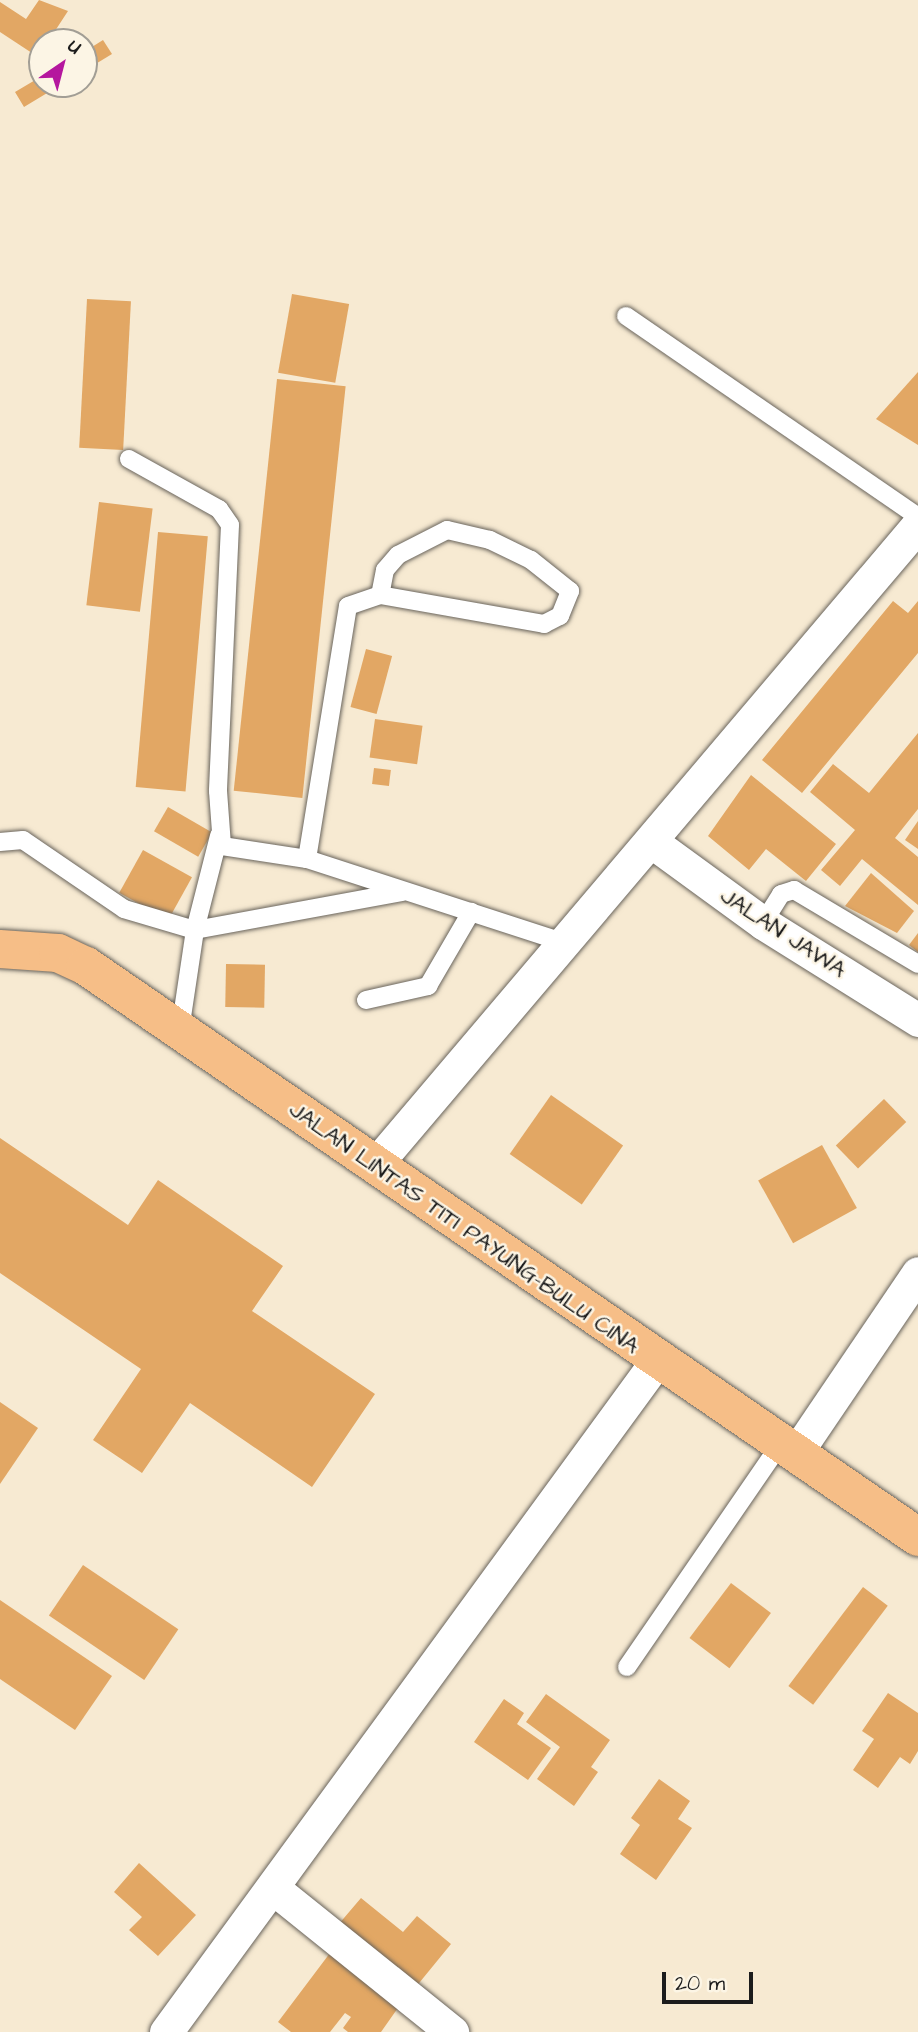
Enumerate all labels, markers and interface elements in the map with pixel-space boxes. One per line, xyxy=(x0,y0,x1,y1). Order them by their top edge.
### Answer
north arrow xyxy=(28,28,98,98)
text: U xyxy=(62,33,86,61)
street label: JALAN JAWA xyxy=(715,882,851,984)
street label: JALAN LINTAS TITI PAYUNG–BULU CINA xyxy=(284,1096,644,1360)
scale bar xyxy=(666,1958,757,2002)
text: 20 m xyxy=(675,1969,725,1998)

